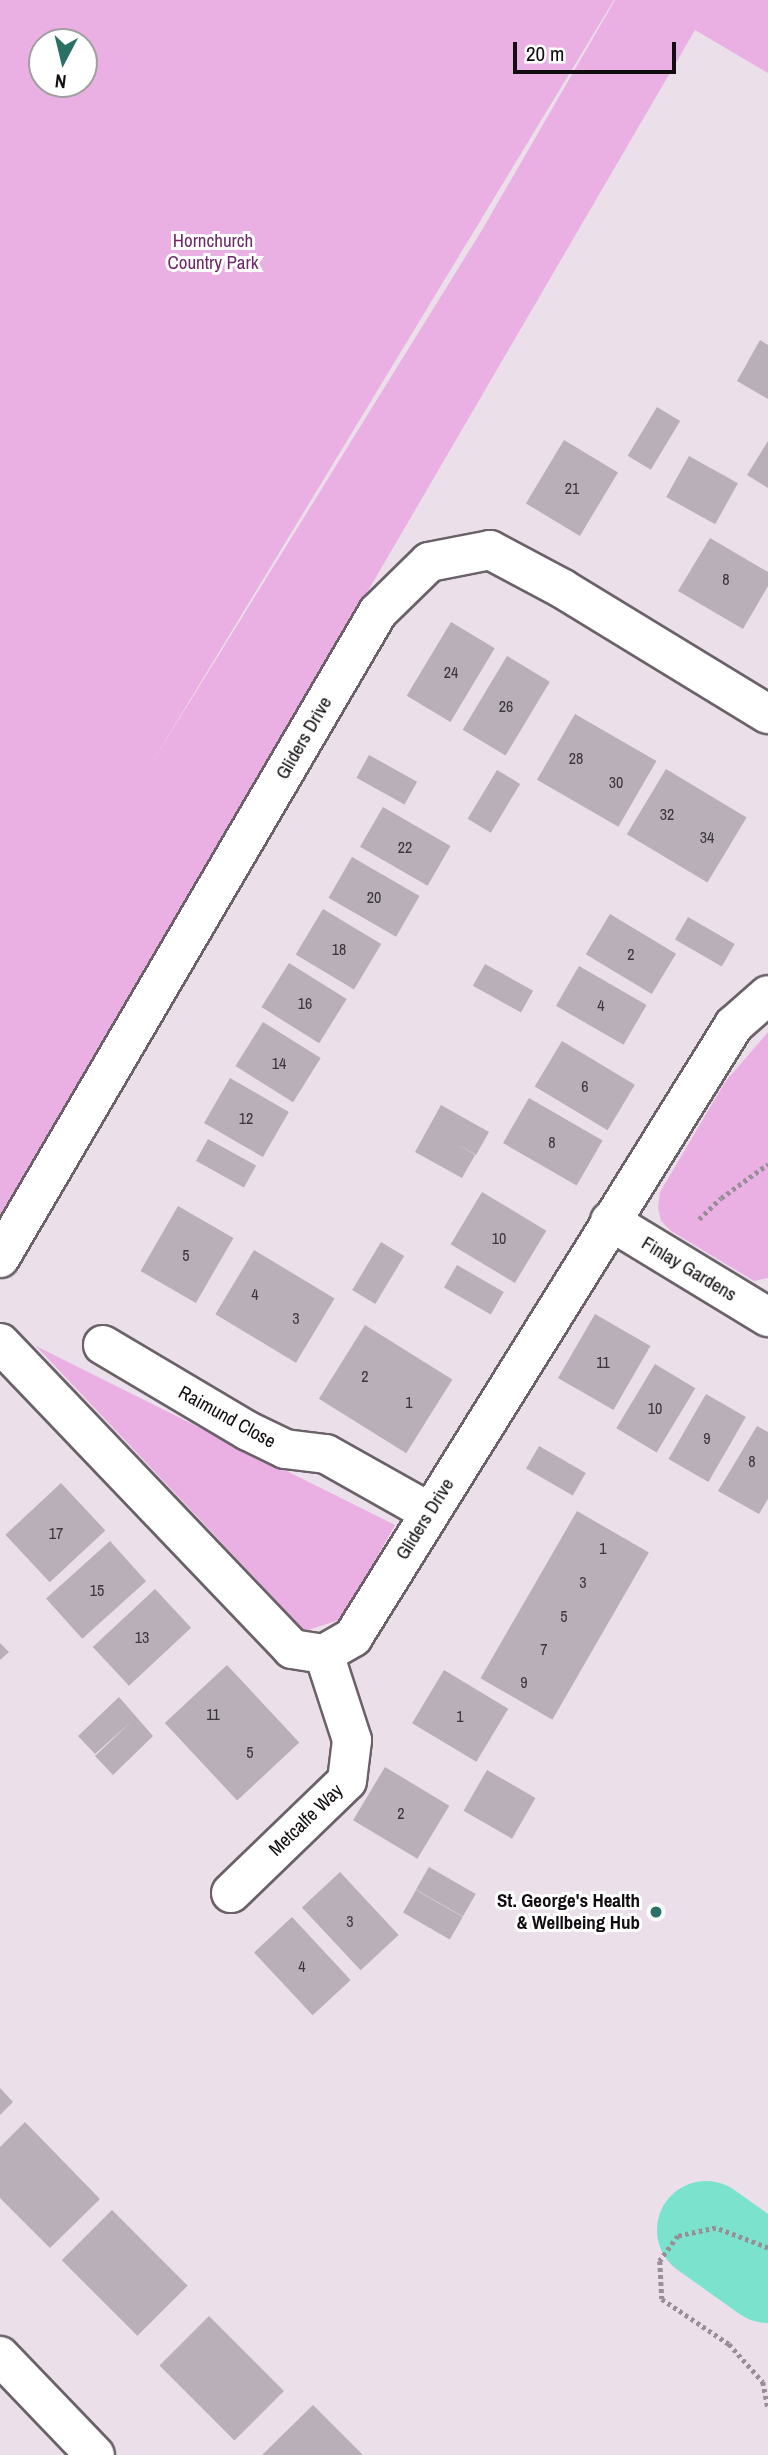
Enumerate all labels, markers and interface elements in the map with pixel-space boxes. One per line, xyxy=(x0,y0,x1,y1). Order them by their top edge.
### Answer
north arrow xyxy=(28,28,98,98)
scale bar xyxy=(516,28,679,72)
text: 20 m xyxy=(526,39,564,68)
text: N xyxy=(54,68,68,95)
park label: Hornchurch Country Park xyxy=(168,230,258,274)
house number: 21 xyxy=(565,478,579,498)
house number: 8 xyxy=(722,569,730,589)
house number: 24 xyxy=(444,662,458,682)
street label: Gliders Drive xyxy=(271,693,337,783)
house number: 26 xyxy=(499,696,513,716)
house number: 28 xyxy=(569,748,583,768)
house number: 30 xyxy=(609,772,623,792)
house number: 32 xyxy=(660,804,674,824)
house number: 34 xyxy=(700,827,714,847)
house number: 22 xyxy=(398,837,412,857)
house number: 20 xyxy=(367,887,381,907)
house number: 18 xyxy=(332,939,346,959)
house number: 2 xyxy=(627,944,635,964)
house number: 16 xyxy=(298,993,312,1013)
house number: 4 xyxy=(597,995,605,1015)
house number: 14 xyxy=(272,1053,286,1073)
house number: 6 xyxy=(581,1076,589,1096)
house number: 12 xyxy=(239,1108,253,1128)
house number: 8 xyxy=(548,1132,556,1152)
house number: 10 xyxy=(492,1228,506,1248)
street label: Finlay Gardens xyxy=(637,1232,741,1306)
house number: 5 xyxy=(182,1245,190,1265)
house number: 4 xyxy=(251,1284,259,1304)
house number: 3 xyxy=(292,1308,300,1328)
house number: 11 xyxy=(596,1352,610,1372)
house number: 2 xyxy=(361,1366,369,1386)
street label: Raimund Close xyxy=(175,1381,279,1453)
house number: 1 xyxy=(405,1392,413,1412)
house number: 10 xyxy=(648,1398,662,1418)
house number: 9 xyxy=(703,1428,711,1448)
house number: 8 xyxy=(748,1451,756,1471)
street label: Gliders Drive xyxy=(391,1474,459,1564)
house number: 17 xyxy=(49,1523,63,1543)
house number: 1 xyxy=(599,1538,607,1558)
house number: 3 xyxy=(579,1572,587,1592)
house number: 15 xyxy=(90,1580,104,1600)
house number: 5 xyxy=(560,1606,568,1626)
house number: 13 xyxy=(135,1627,149,1647)
house number: 7 xyxy=(540,1639,548,1659)
house number: 9 xyxy=(520,1672,528,1692)
house number: 11 xyxy=(206,1704,220,1724)
house number: 1 xyxy=(456,1706,464,1726)
house number: 5 xyxy=(246,1742,254,1762)
street label: Metcalfe Way xyxy=(264,1779,348,1861)
house number: 2 xyxy=(397,1803,405,1823)
place label: St. George's Health & Wellbeing Hub xyxy=(497,1890,640,1934)
marker: St. George's Health & Wellbeing Hub xyxy=(646,1902,666,1922)
house number: 3 xyxy=(346,1911,354,1931)
house number: 4 xyxy=(298,1956,306,1976)

